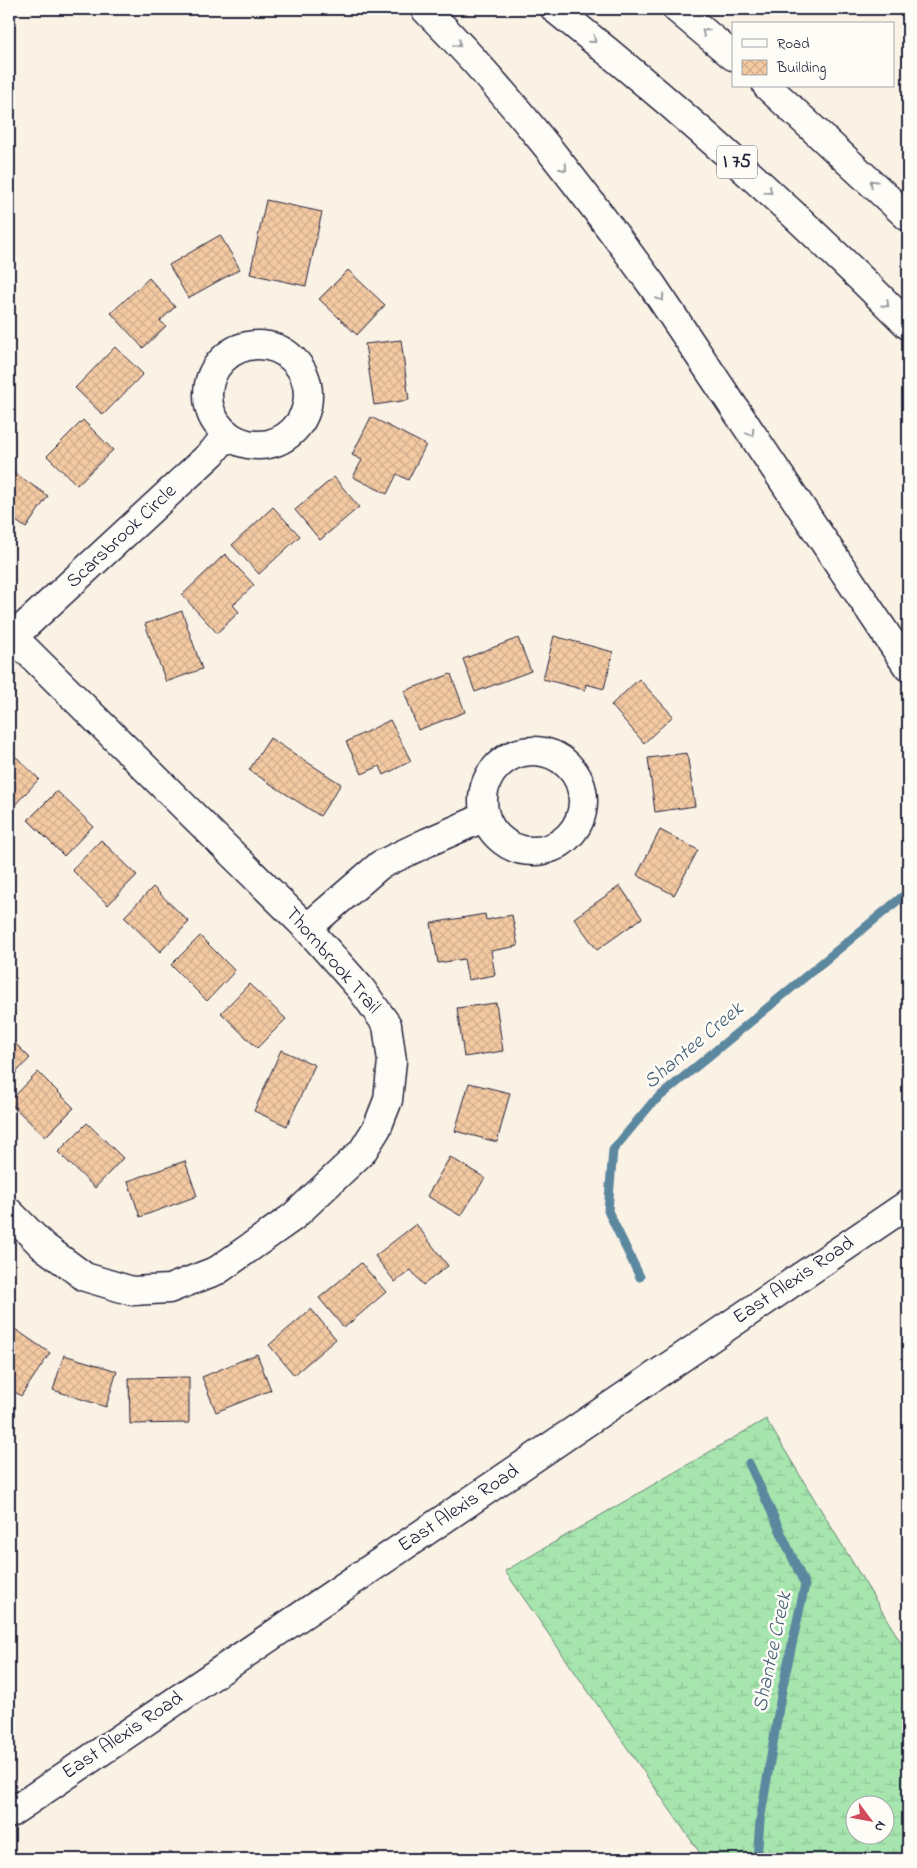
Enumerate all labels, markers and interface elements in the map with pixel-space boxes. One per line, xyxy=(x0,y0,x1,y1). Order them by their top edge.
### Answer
legend xyxy=(732,22,894,88)
one-way arrow xyxy=(702,29,711,38)
text: Road xyxy=(777,33,810,55)
one-way arrow xyxy=(587,34,596,42)
one-way arrow xyxy=(452,38,461,47)
text: Building xyxy=(776,57,826,80)
road number: I 75 xyxy=(717,146,757,178)
one-way arrow xyxy=(558,162,566,171)
one-way arrow xyxy=(870,180,879,189)
one-way arrow xyxy=(764,185,773,194)
one-way arrow xyxy=(654,293,664,302)
one-way arrow xyxy=(881,298,890,307)
one-way arrow xyxy=(745,428,754,437)
street label: Scarsbrook Circle xyxy=(60,478,184,596)
street label: Thornbrook Trail xyxy=(277,901,387,1021)
water label: Shantee Creek xyxy=(638,995,751,1097)
street label: East Alexis Road xyxy=(728,1230,860,1332)
street label: East Alexis Road xyxy=(393,1458,525,1560)
water label: Shantee Creek xyxy=(746,1588,801,1715)
street label: East Alexis Road xyxy=(57,1685,189,1787)
north arrow xyxy=(844,1796,894,1846)
text: N xyxy=(868,1817,891,1836)

